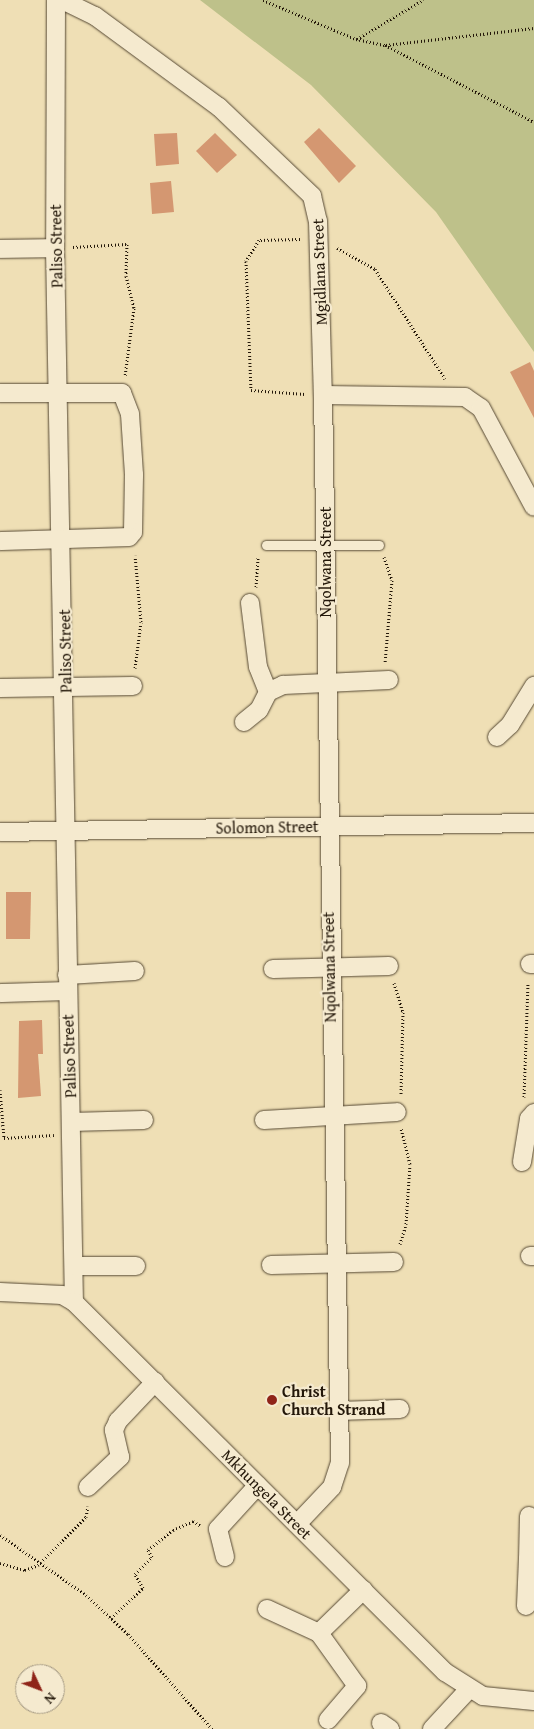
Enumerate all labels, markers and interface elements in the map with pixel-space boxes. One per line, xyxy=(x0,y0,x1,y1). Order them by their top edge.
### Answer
street label: Paliso Street xyxy=(46,204,66,288)
street label: Mgidlana Street xyxy=(308,218,330,326)
street label: Nqolwana Street xyxy=(315,507,335,617)
street label: Paliso Street xyxy=(55,609,75,693)
street label: Solomon Street xyxy=(215,817,319,837)
street label: Nqolwana Street xyxy=(318,911,340,1023)
street label: Paliso Street xyxy=(58,1014,80,1098)
place label: Christ Church Strand xyxy=(282,1381,385,1419)
marker: Christ Church Strand xyxy=(266,1394,278,1406)
street label: Mkhungela Street xyxy=(218,1445,316,1543)
north arrow xyxy=(15,1664,65,1714)
text: N xyxy=(40,1688,61,1709)

